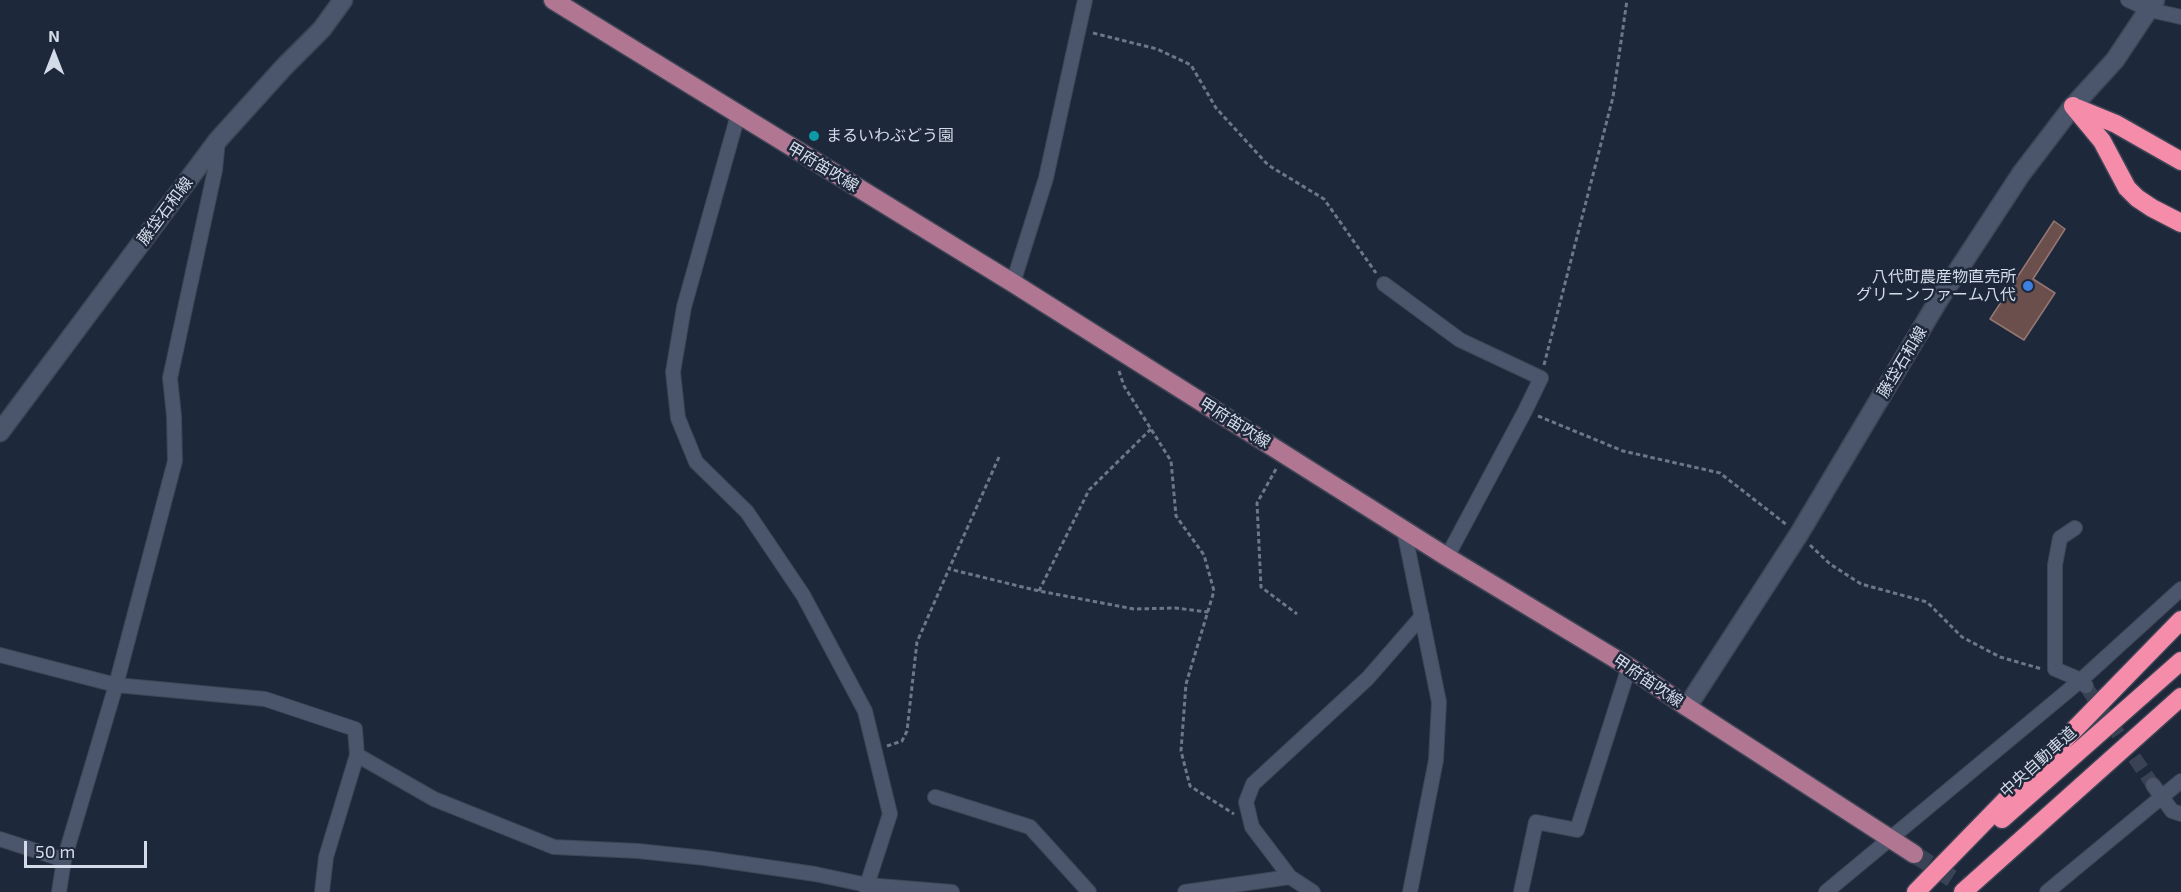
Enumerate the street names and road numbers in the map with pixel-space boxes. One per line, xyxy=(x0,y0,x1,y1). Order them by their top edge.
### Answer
street label: 甲府笛吹線 xyxy=(784,138,862,196)
street label: 藤垈石和線 xyxy=(133,173,197,249)
street label: 藤垈石和線 xyxy=(1873,323,1931,401)
street label: 甲府笛吹線 xyxy=(1196,394,1274,452)
street label: 甲府笛吹線 xyxy=(1609,651,1687,711)
street label: 中央自動車道 xyxy=(1996,723,2080,801)

